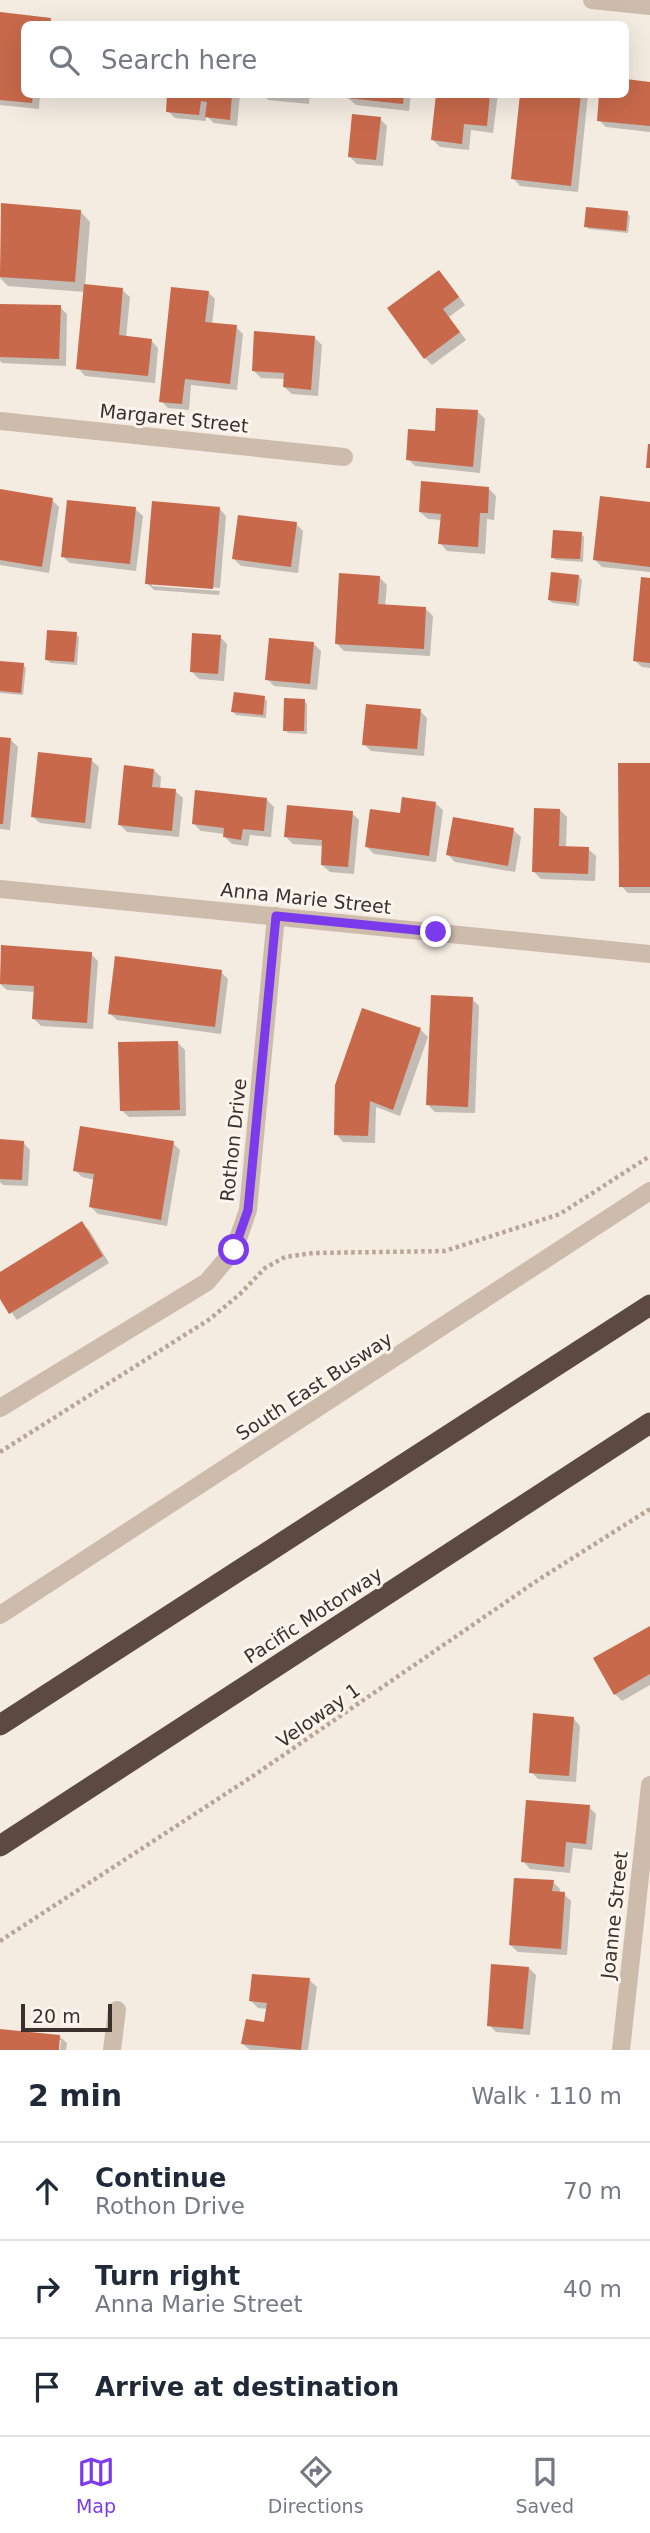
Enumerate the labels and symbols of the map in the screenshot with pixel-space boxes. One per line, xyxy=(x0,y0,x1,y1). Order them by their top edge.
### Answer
street label: Margaret Street xyxy=(98,399,250,437)
street label: Anna Marie Street xyxy=(220,878,392,918)
route end xyxy=(420,916,451,947)
street label: Rothon Drive xyxy=(216,1077,250,1203)
route start xyxy=(218,1234,249,1265)
street label: South East Busway xyxy=(232,1327,396,1445)
street label: Pacific Motorway xyxy=(240,1562,386,1668)
street label: Veloway 1 xyxy=(272,1678,364,1752)
street label: Joanne Street xyxy=(596,1850,632,1981)
scale bar xyxy=(21,2001,112,2033)

